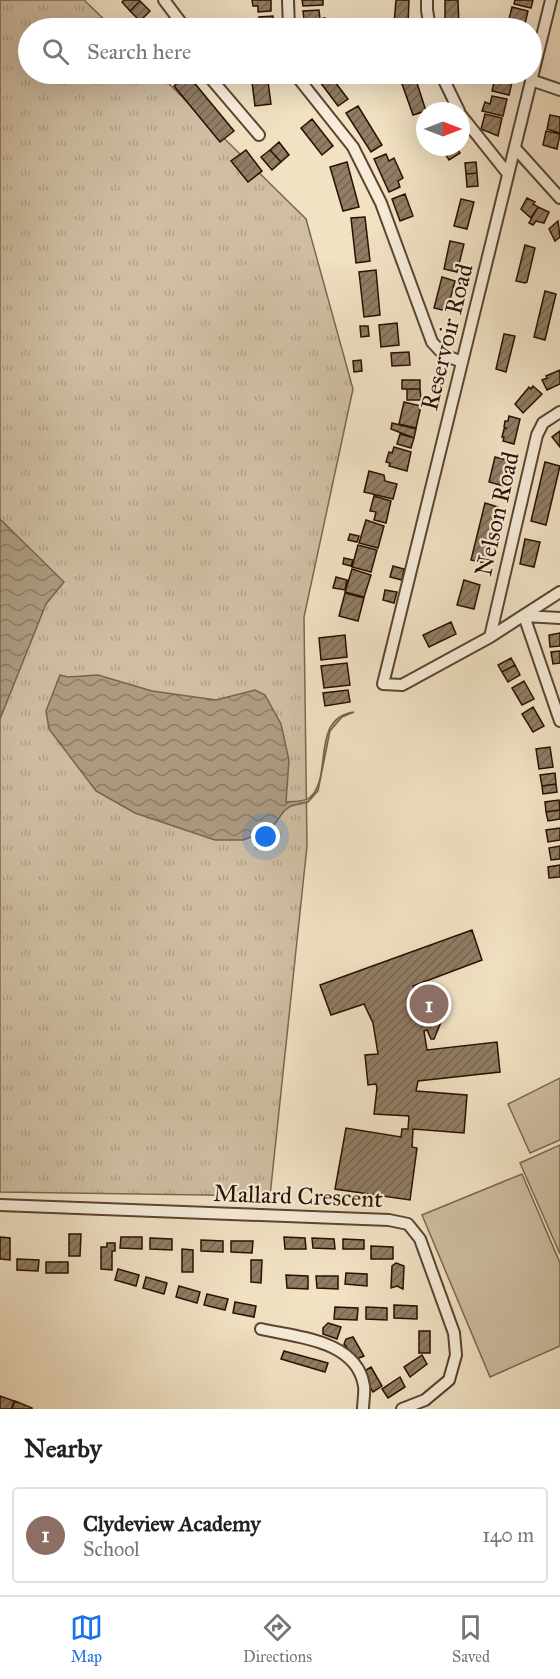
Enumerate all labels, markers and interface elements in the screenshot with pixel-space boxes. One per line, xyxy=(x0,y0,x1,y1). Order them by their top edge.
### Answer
search box xyxy=(18,18,542,84)
icon: search xyxy=(39,35,72,68)
text: Search here xyxy=(87,38,191,65)
north arrow xyxy=(416,102,470,156)
street label: Reservoir Road xyxy=(414,260,480,414)
street label: Nelson Road xyxy=(468,449,526,579)
your location xyxy=(251,822,280,851)
pin: 1 xyxy=(410,982,448,1026)
street label: Mallard Crescent xyxy=(213,1178,384,1214)
text: Nearby xyxy=(24,1432,102,1464)
text: Clydeview Academy xyxy=(83,1510,261,1537)
text: 1 xyxy=(42,1523,49,1547)
text: 140 m xyxy=(482,1523,534,1547)
text: School xyxy=(83,1537,140,1561)
tab: Map xyxy=(70,1611,103,1666)
tab: Directions xyxy=(243,1611,312,1666)
tab: Saved xyxy=(452,1611,490,1666)

